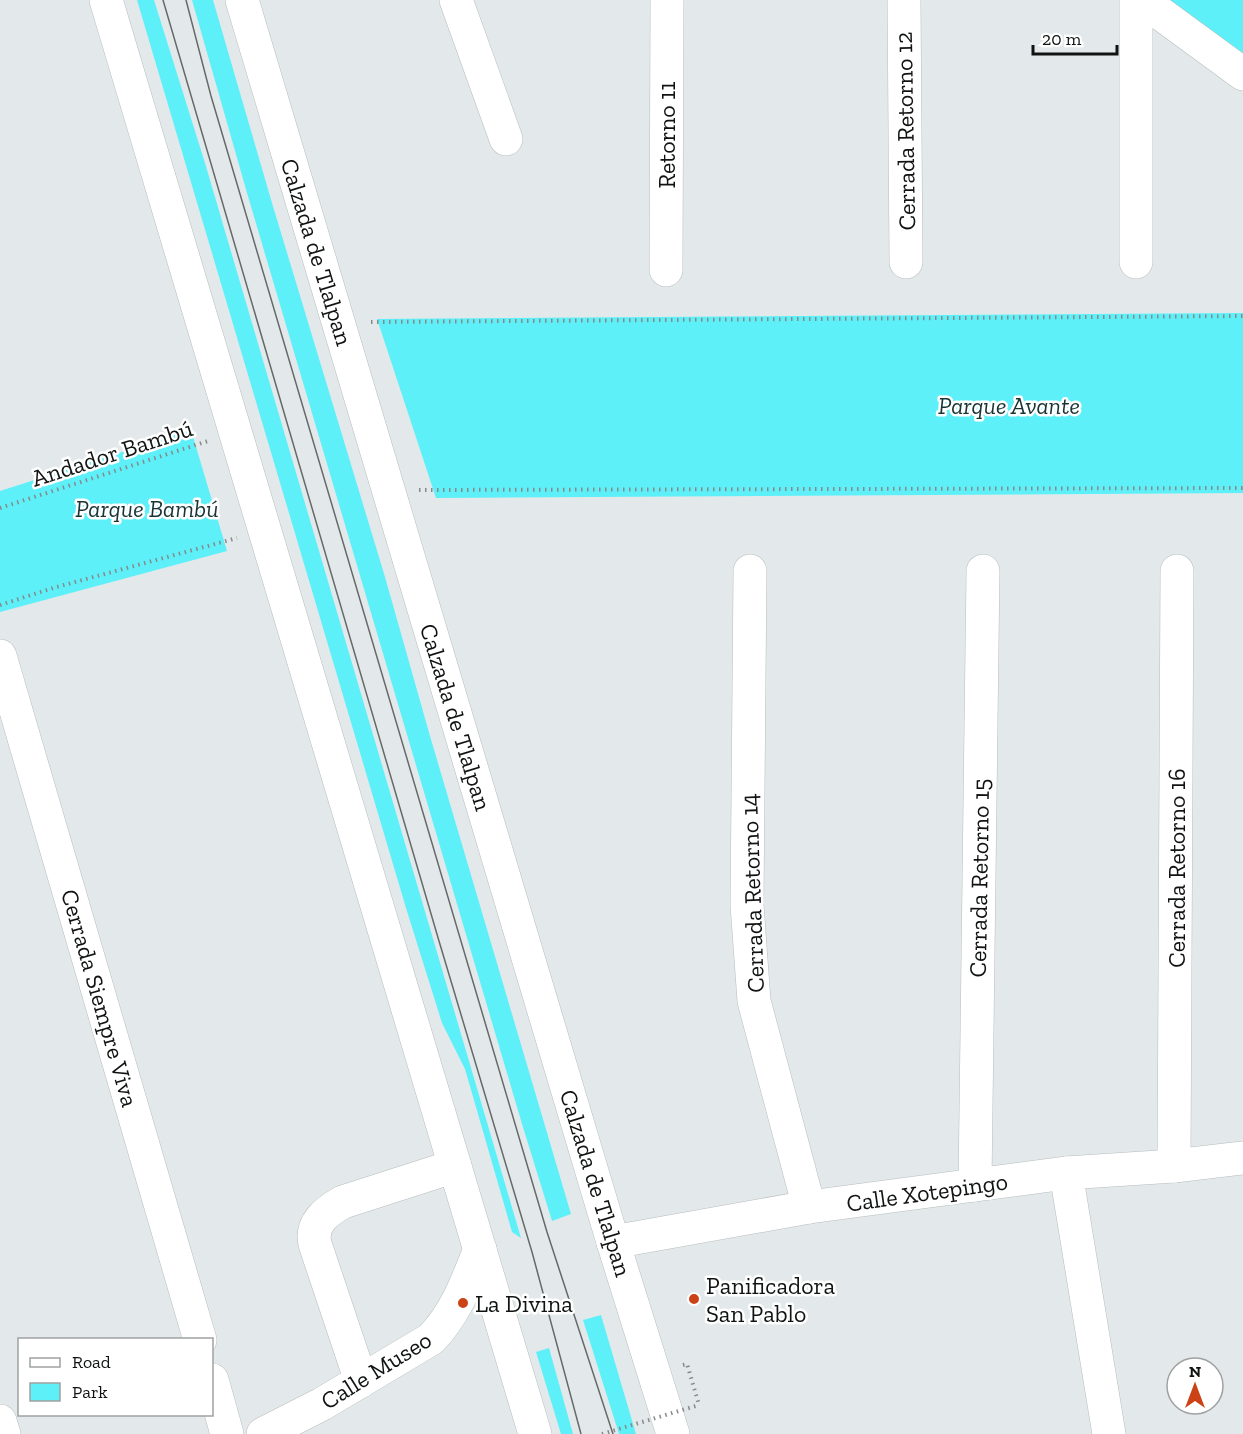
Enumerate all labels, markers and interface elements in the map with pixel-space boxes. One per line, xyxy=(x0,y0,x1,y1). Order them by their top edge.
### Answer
scale bar xyxy=(1033,18,1117,56)
text: 20 m xyxy=(1042,28,1082,50)
street label: Cerrada Retorno 12 xyxy=(889,31,921,231)
street label: Retorno 11 xyxy=(652,81,681,189)
street label: Calzada de Tlalpan xyxy=(275,155,359,349)
park label: Parque Avante xyxy=(938,391,1080,420)
street label: Andador Bambú xyxy=(28,413,197,493)
park label: Parque Bambú xyxy=(75,494,219,523)
street label: Calzada de Tlalpan xyxy=(414,620,498,814)
street label: Cerrada Retorno 16 xyxy=(1162,768,1191,968)
street label: Cerrada Retorno 15 xyxy=(963,778,995,978)
street label: Cerrada Retorno 14 xyxy=(734,793,770,993)
street label: Cerrada Siempre Viva xyxy=(55,886,145,1110)
street label: Calzada de Tlalpan xyxy=(554,1086,638,1280)
street label: Calle Xotepingo xyxy=(844,1166,1010,1218)
place label: Panificadora San Pablo xyxy=(706,1271,836,1328)
place label: La Divina xyxy=(475,1289,573,1318)
marker: Panificadora San Pablo xyxy=(687,1292,701,1306)
marker: La Divina xyxy=(456,1296,470,1310)
street label: Calle Museo xyxy=(315,1325,437,1415)
legend xyxy=(18,1338,213,1416)
text: Road xyxy=(72,1351,111,1373)
north arrow xyxy=(1165,1356,1225,1416)
text: N xyxy=(1189,1362,1201,1381)
text: Park xyxy=(72,1381,108,1403)

